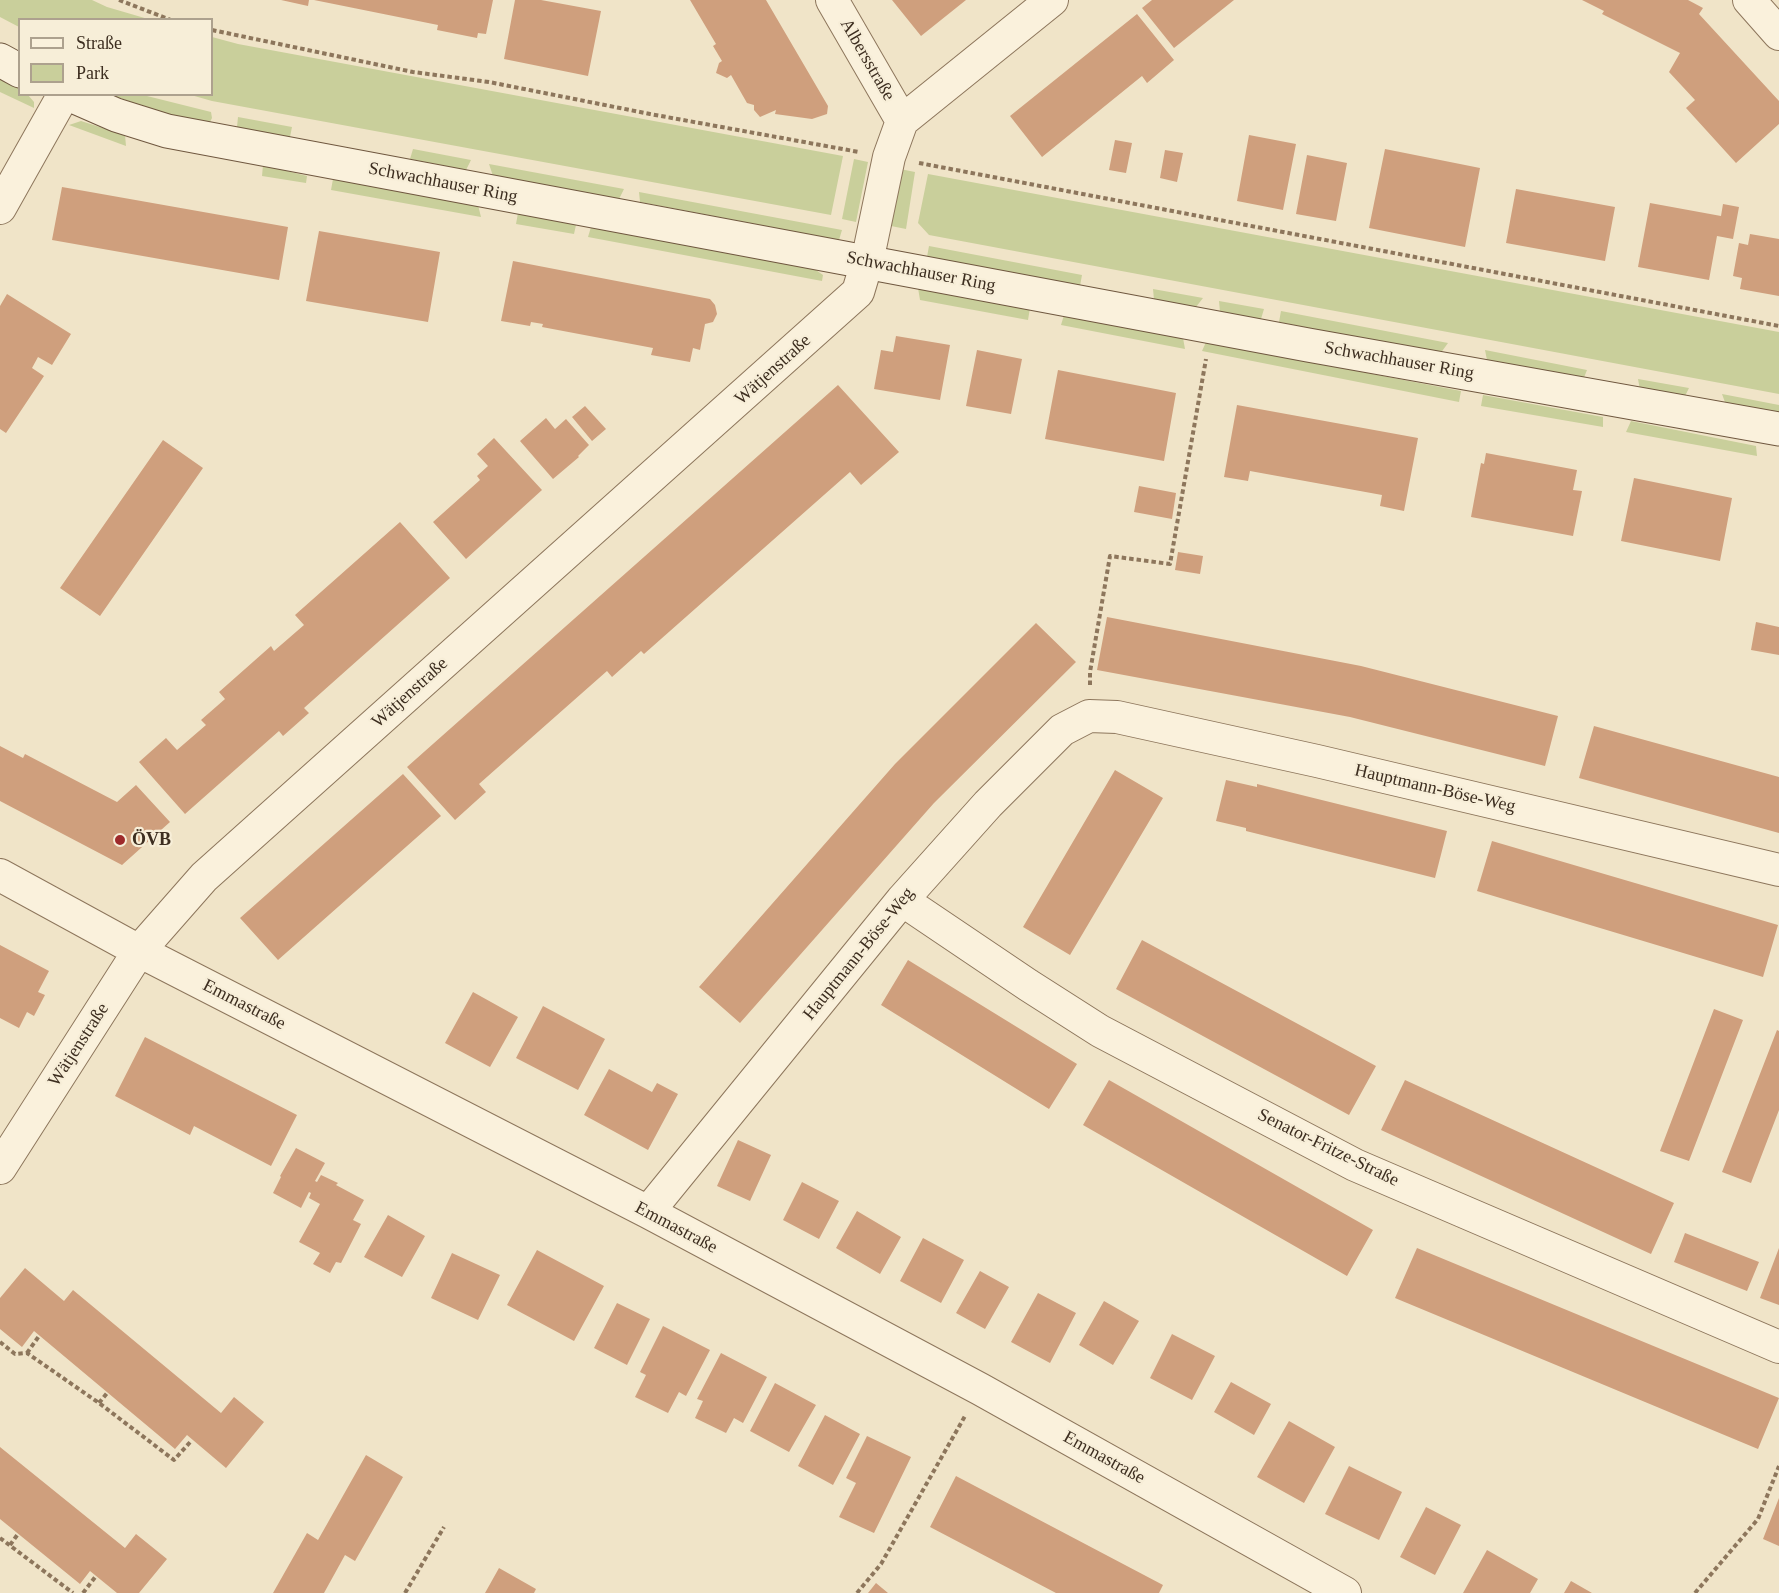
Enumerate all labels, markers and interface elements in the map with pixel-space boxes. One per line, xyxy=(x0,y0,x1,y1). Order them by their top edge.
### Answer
street label: Albersstraße xyxy=(835,15,899,105)
legend xyxy=(18,18,213,96)
text: Straße xyxy=(76,33,122,53)
text: Park xyxy=(76,63,109,83)
street label: Schwachhauser Ring xyxy=(367,158,519,208)
street label: Schwachhauser Ring xyxy=(845,247,997,297)
street label: Wätjenstraße xyxy=(730,330,816,410)
street label: Schwachhauser Ring xyxy=(1323,337,1475,385)
street label: Wätjenstraße xyxy=(367,653,453,733)
street label: Hauptmann-Böse-Weg xyxy=(1352,760,1518,818)
place label: ÖVB xyxy=(132,829,171,851)
marker: ÖVB xyxy=(113,833,127,847)
street label: Hauptmann-Böse-Weg xyxy=(799,883,919,1025)
street label: Emmastraße xyxy=(199,975,289,1035)
street label: Wätjenstraße xyxy=(44,999,114,1091)
street label: Senator-Fritze-Straße xyxy=(1254,1104,1402,1192)
street label: Emmastraße xyxy=(631,1197,721,1259)
street label: Emmastraße xyxy=(1059,1427,1149,1489)

